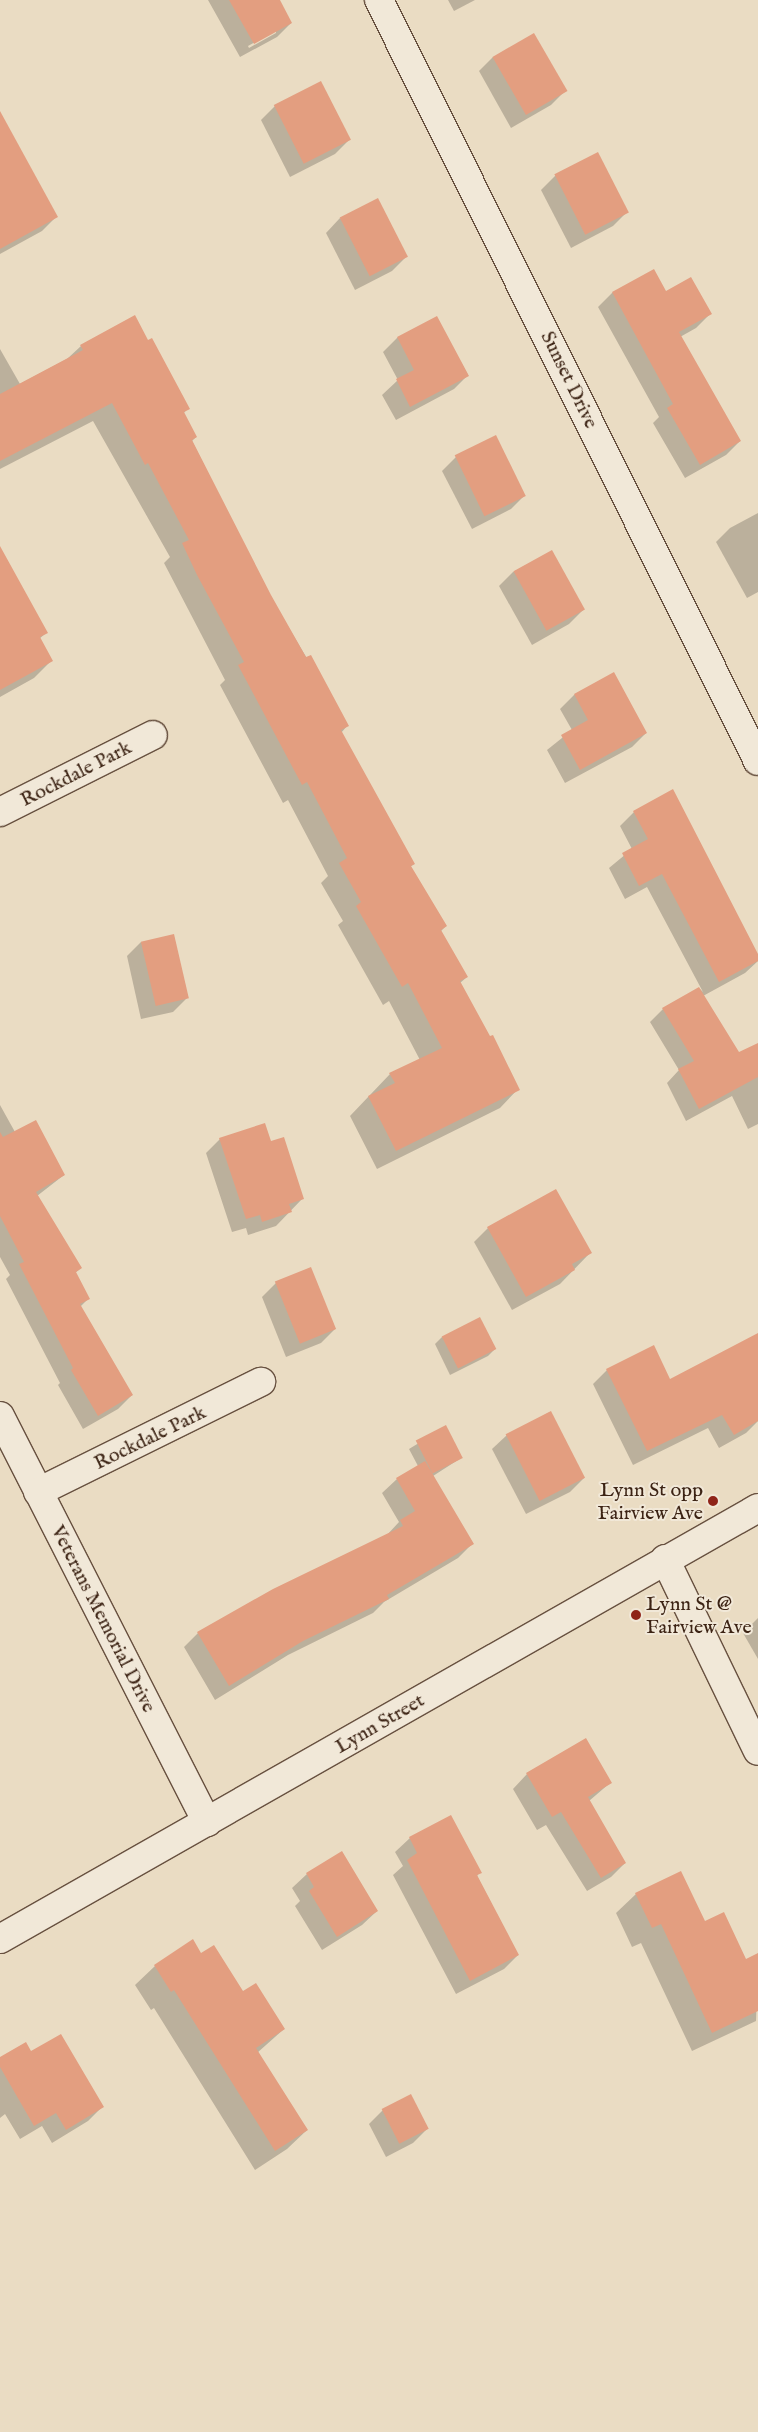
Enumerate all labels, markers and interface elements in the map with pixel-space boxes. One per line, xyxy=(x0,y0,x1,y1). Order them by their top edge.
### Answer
street label: Sunset Drive xyxy=(535,327,603,433)
street label: Rockdale Park xyxy=(16,736,136,812)
street label: Rockdale Park xyxy=(90,1401,210,1475)
place label: Lynn St opp Fairview Ave xyxy=(597,1478,703,1525)
marker: Lynn St opp Fairview Ave xyxy=(707,1495,719,1507)
street label: Veterans Memorial Drive xyxy=(45,1521,161,1717)
place label: Lynn St @ Fairview Ave xyxy=(646,1592,752,1639)
marker: Lynn St @ Fairview Ave xyxy=(630,1609,642,1621)
street label: Lynn Street xyxy=(331,1689,429,1759)

